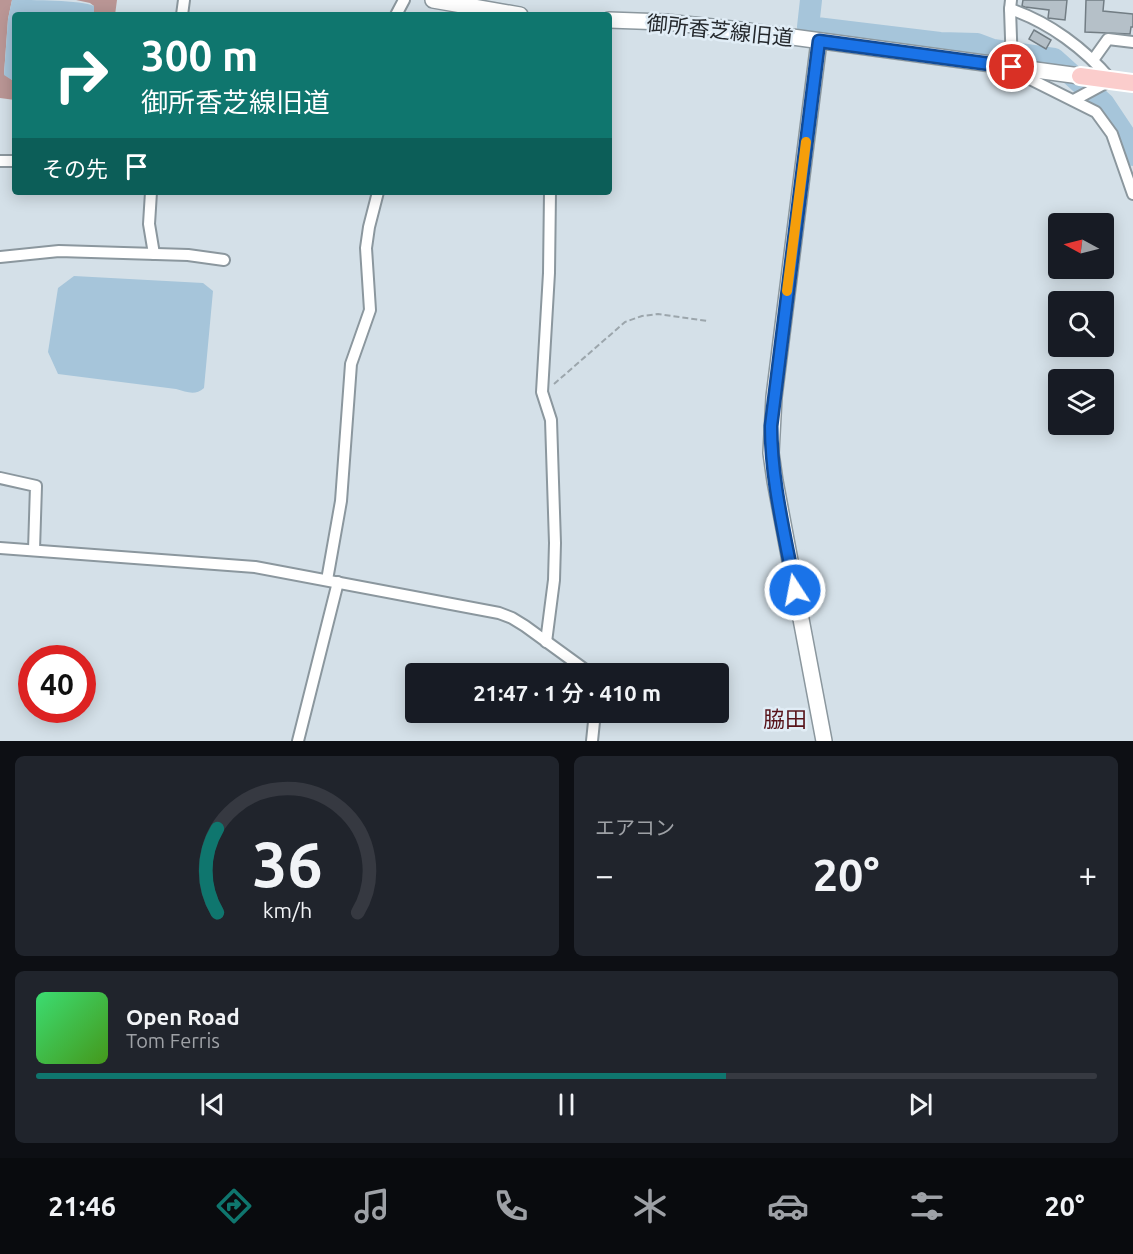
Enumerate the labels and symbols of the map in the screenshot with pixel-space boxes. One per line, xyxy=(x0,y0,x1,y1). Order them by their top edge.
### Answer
street label: 御所香芝線旧道 xyxy=(646,10,794,50)
pin xyxy=(986,41,1037,92)
north arrow xyxy=(1048,213,1114,279)
position arrow xyxy=(763,558,827,622)
speed limit sign: 40 xyxy=(18,645,96,723)
district label: 脇田 xyxy=(763,706,807,731)

